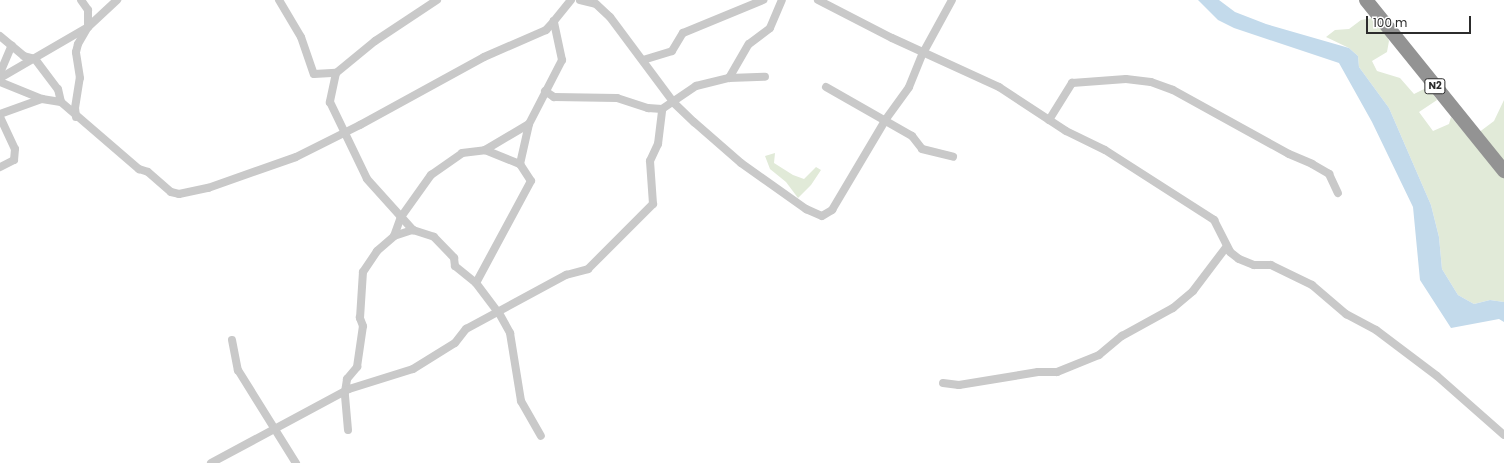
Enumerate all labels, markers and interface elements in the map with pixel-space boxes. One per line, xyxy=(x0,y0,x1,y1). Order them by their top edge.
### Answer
scale bar xyxy=(1368,8,1473,34)
text: 100 m xyxy=(1373,14,1407,31)
road number: N2 xyxy=(1424,78,1446,94)

